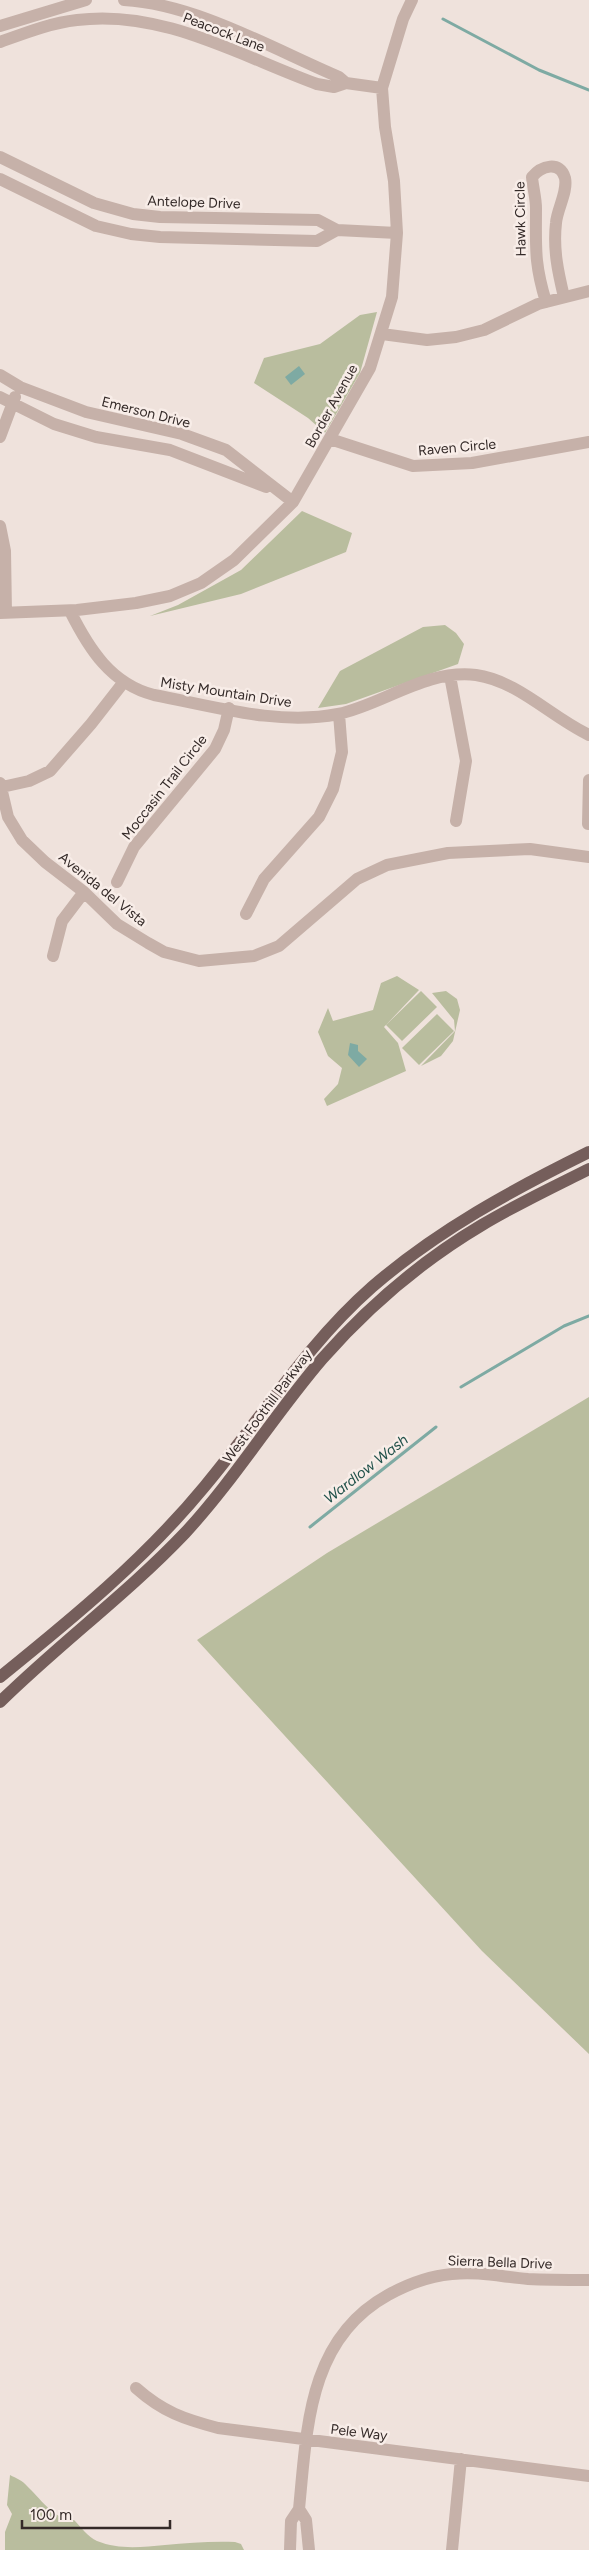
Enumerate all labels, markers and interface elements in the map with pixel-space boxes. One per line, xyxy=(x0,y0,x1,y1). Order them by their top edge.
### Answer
street label: Peacock Lane xyxy=(181,9,267,56)
street label: Hawk Circle xyxy=(511,181,530,257)
street label: Antelope Drive xyxy=(147,192,241,213)
street label: Border Avenue xyxy=(302,361,362,451)
street label: Emerson Drive xyxy=(100,393,192,432)
street label: Raven Circle xyxy=(417,436,497,459)
street label: Misty Mountain Drive xyxy=(159,674,293,711)
street label: Moccasin Trail Circle xyxy=(118,731,211,843)
street label: Avenida del Vista xyxy=(55,849,150,930)
street label: West Foothill Parkway xyxy=(219,1346,316,1466)
water label: Wardlow Wash xyxy=(320,1431,412,1507)
street label: Sierra Bella Drive xyxy=(447,2252,553,2273)
street label: Pele Way xyxy=(330,2421,389,2444)
scale bar xyxy=(22,2498,170,2530)
text: 100 m xyxy=(30,2506,72,2524)

